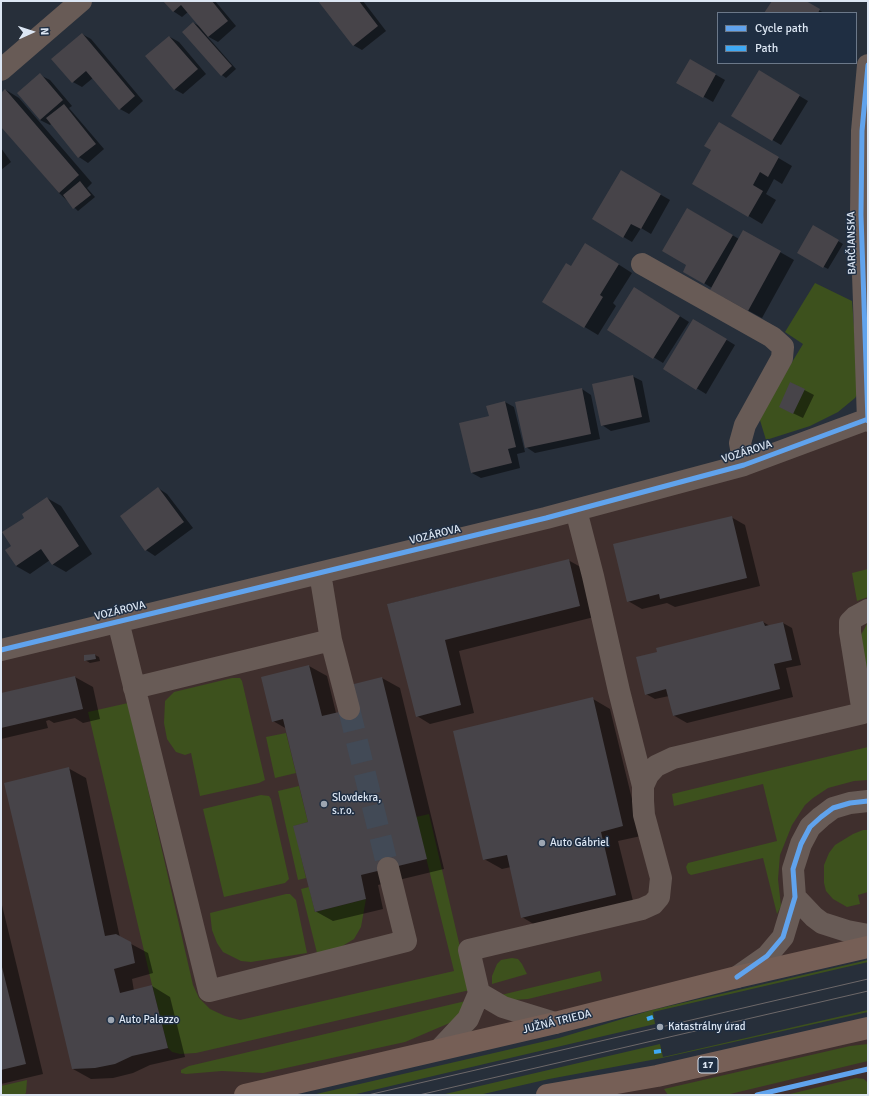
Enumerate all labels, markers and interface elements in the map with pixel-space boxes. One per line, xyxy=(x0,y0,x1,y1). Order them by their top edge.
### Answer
north arrow xyxy=(12,12,52,52)
legend xyxy=(717,12,857,64)
text: Cycle path xyxy=(755,21,808,36)
text: N xyxy=(38,27,51,36)
text: Path xyxy=(755,41,778,56)
street label: BARČIANSKA xyxy=(845,211,859,275)
street label: VOZÁROVA xyxy=(720,438,774,466)
street label: VOZÁROVA xyxy=(408,522,462,548)
street label: VOZÁROVA xyxy=(93,598,147,624)
place label: Slovdekra, s.r.o. xyxy=(332,791,381,817)
marker: Slovdekra, s.r.o. xyxy=(319,799,329,809)
place label: Auto Gábriel xyxy=(550,836,609,850)
marker: Auto Gábriel xyxy=(537,838,547,848)
street label: JUŽNÁ TRIEDA xyxy=(521,1007,593,1037)
place label: Auto Palazzo xyxy=(119,1013,179,1027)
marker: Auto Palazzo xyxy=(106,1015,116,1025)
place label: Katastrálny úrad xyxy=(668,1020,746,1034)
marker: Katastrálny úrad xyxy=(655,1022,665,1032)
road number: 17 xyxy=(698,1057,718,1073)

